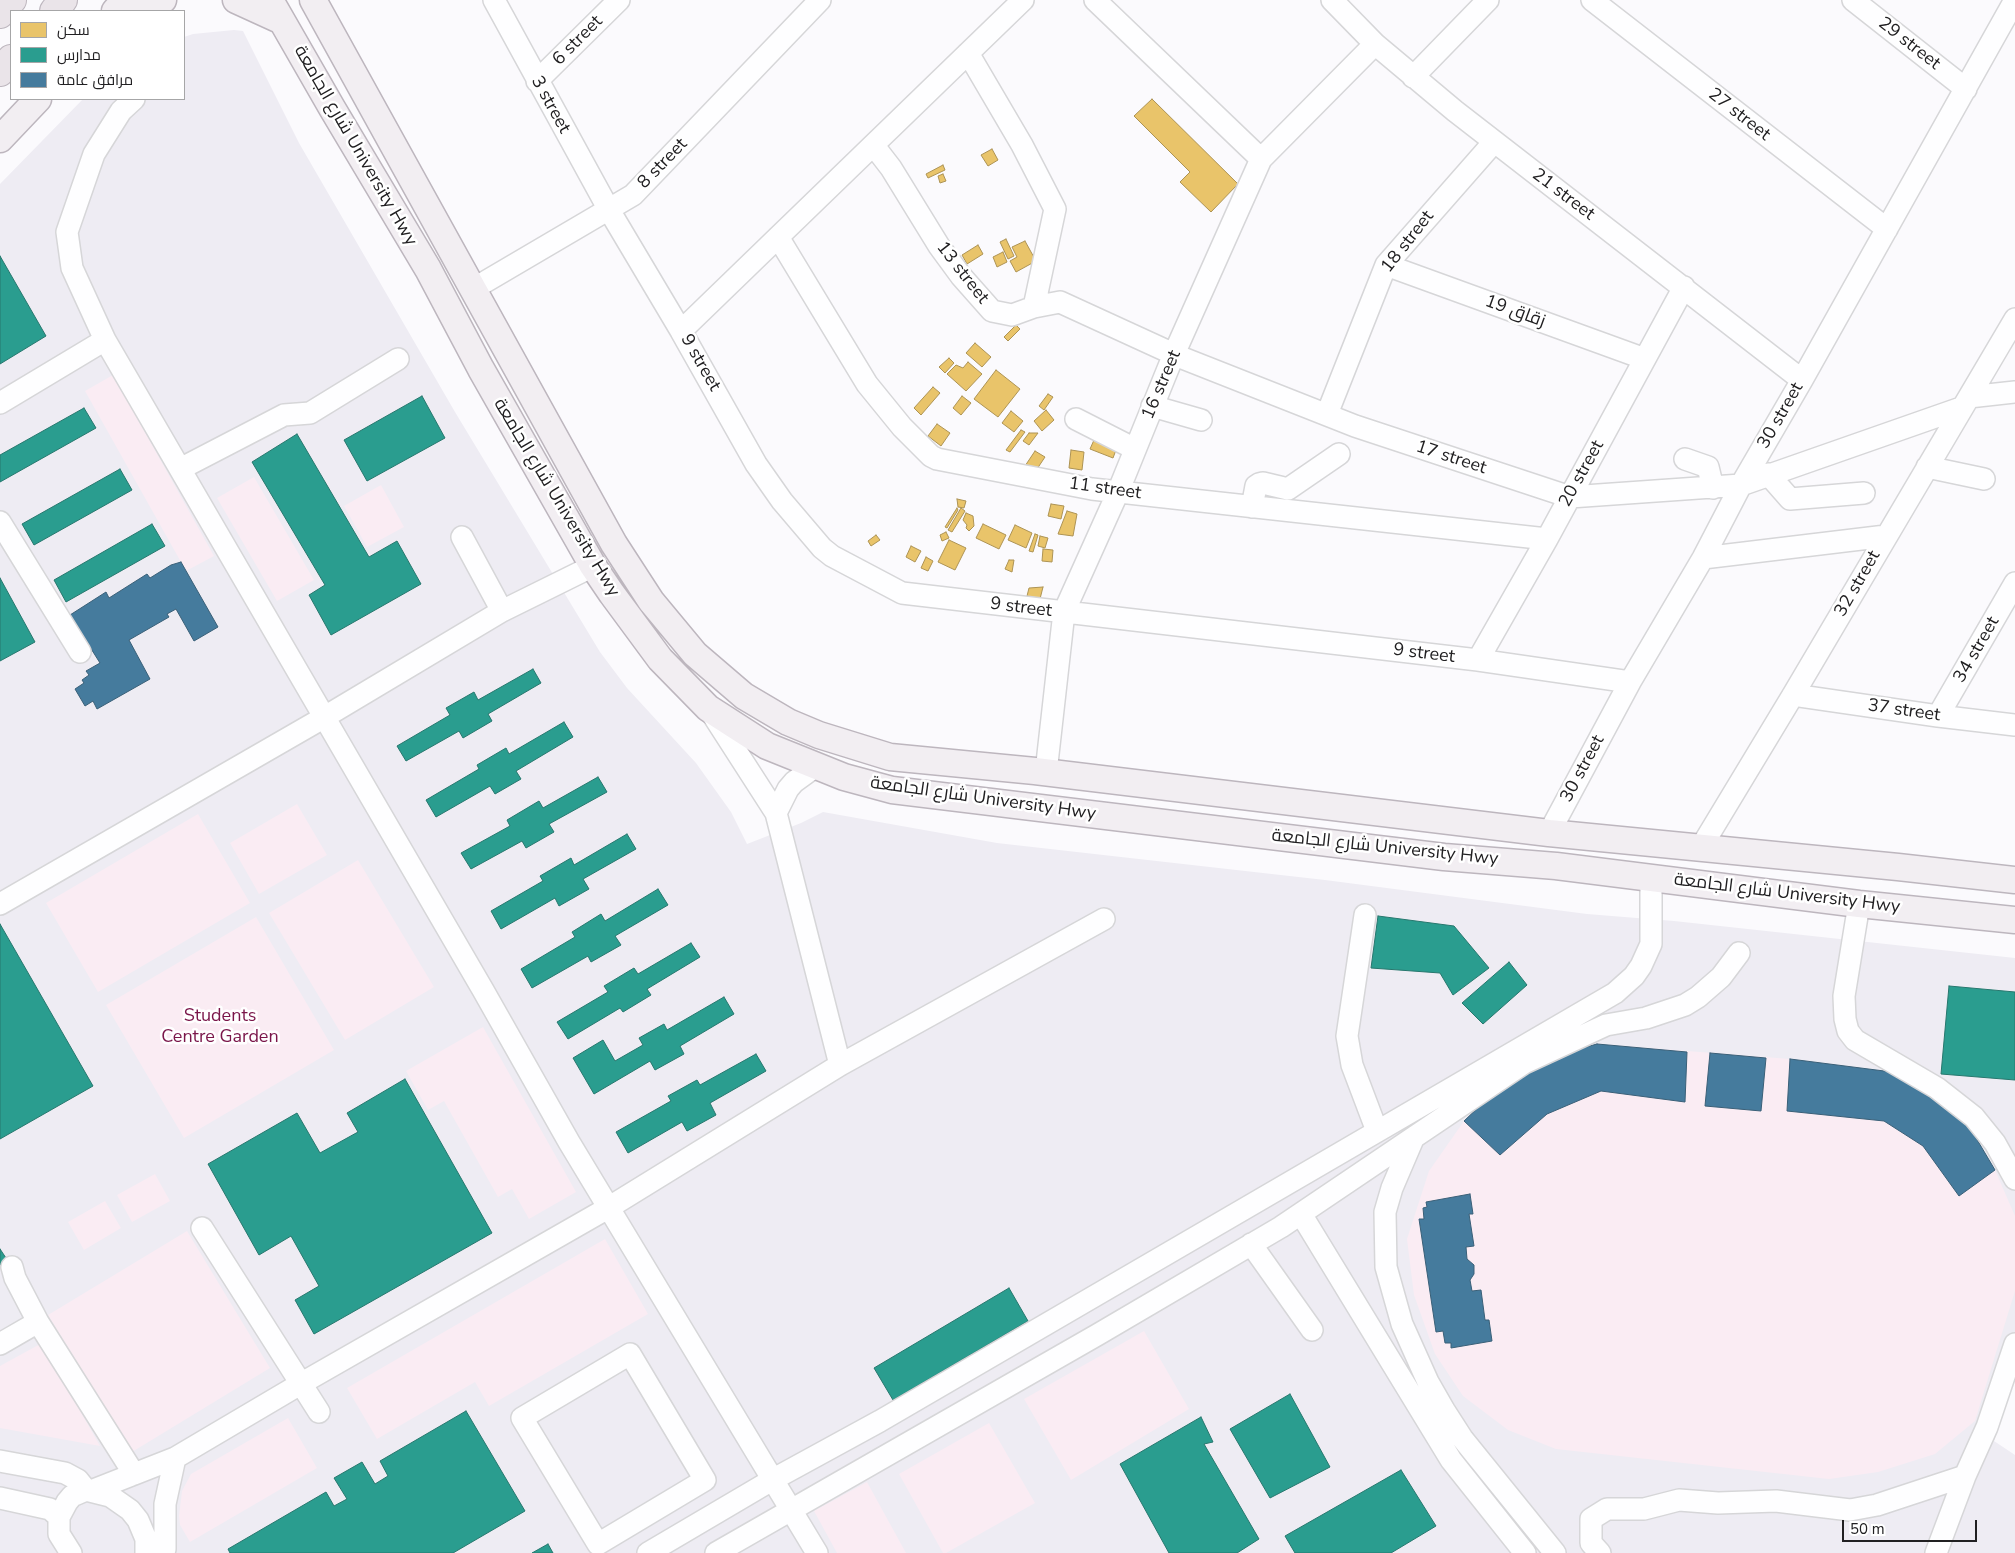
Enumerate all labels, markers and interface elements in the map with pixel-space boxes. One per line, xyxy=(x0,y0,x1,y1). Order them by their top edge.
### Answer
legend xyxy=(10,10,185,100)
street label: 6 street xyxy=(548,11,608,71)
street label: 29 street xyxy=(1874,13,1944,75)
text: سكن xyxy=(57,20,90,40)
street label: شارع الجامعة University Hwy xyxy=(289,42,421,250)
text: مدارس xyxy=(57,45,101,65)
text: مرافق عامة xyxy=(57,70,133,90)
street label: 3 street xyxy=(526,73,574,137)
street label: 27 street xyxy=(1704,84,1774,146)
street label: 8 street xyxy=(634,134,692,194)
street label: 21 street xyxy=(1527,164,1599,226)
street label: 18 street xyxy=(1377,207,1439,277)
street label: 13 street xyxy=(931,238,993,308)
street label: زقاق 19 xyxy=(1482,291,1548,333)
street label: 9 street xyxy=(675,331,725,395)
street label: 16 street xyxy=(1138,347,1186,423)
street label: 30 street xyxy=(1753,379,1809,453)
street label: شارع الجامعة University Hwy xyxy=(488,395,624,601)
street label: 17 street xyxy=(1413,436,1489,480)
street label: 20 street xyxy=(1555,437,1609,511)
street label: 11 street xyxy=(1067,473,1143,505)
street label: 32 street xyxy=(1830,547,1886,621)
street label: 9 street xyxy=(989,593,1053,623)
street label: 34 street xyxy=(1949,613,2005,687)
street label: 9 street xyxy=(1392,639,1456,669)
street label: 37 street xyxy=(1866,695,1942,727)
street label: 30 street xyxy=(1556,732,1610,806)
street label: شارع الجامعة University Hwy xyxy=(869,772,1097,826)
street label: شارع الجامعة University Hwy xyxy=(1271,825,1499,871)
street label: شارع الجامعة University Hwy xyxy=(1673,869,1901,919)
park label: Students Centre Garden xyxy=(161,1006,279,1048)
scale bar xyxy=(1845,1510,1980,1542)
text: 50 m xyxy=(1850,1519,1885,1539)

